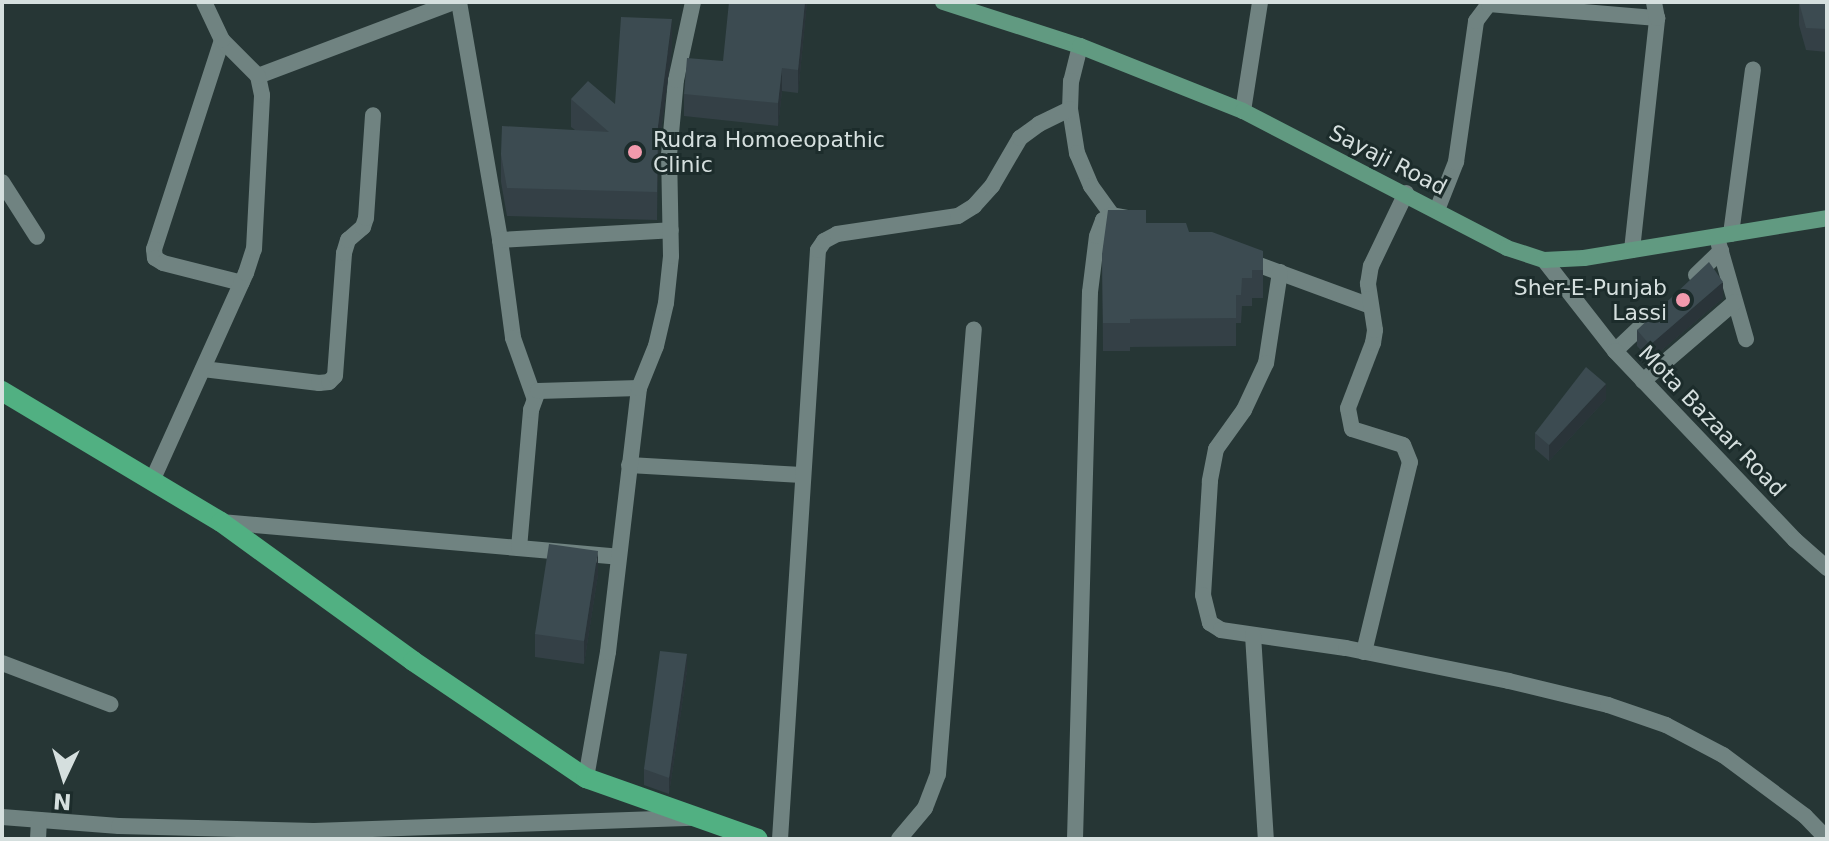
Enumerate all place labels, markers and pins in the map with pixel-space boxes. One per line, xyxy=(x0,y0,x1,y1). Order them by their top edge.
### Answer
place label: Rudra Homoeopathic Clinic xyxy=(653,126,885,178)
marker: Rudra Homoeopathic Clinic xyxy=(624,141,646,163)
place label: Sher-E-Punjab Lassi xyxy=(1514,274,1667,326)
marker: Sher-E-Punjab Lassi xyxy=(1674,291,1692,309)

